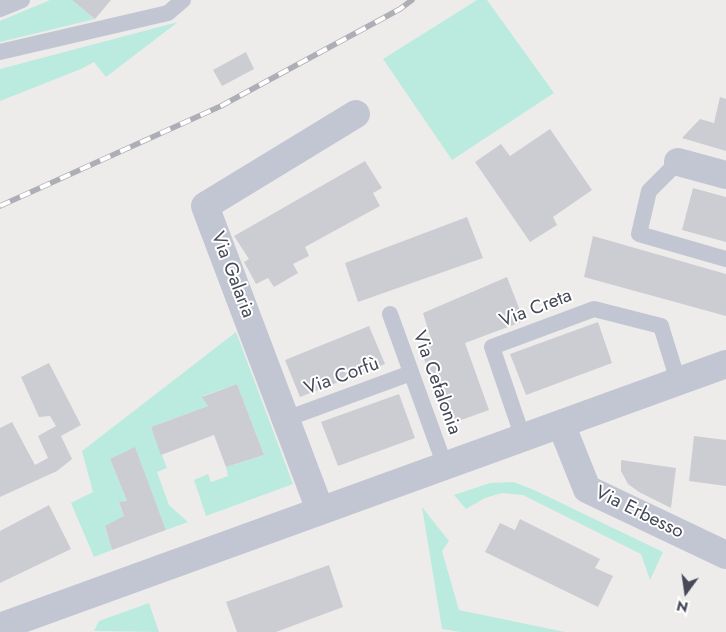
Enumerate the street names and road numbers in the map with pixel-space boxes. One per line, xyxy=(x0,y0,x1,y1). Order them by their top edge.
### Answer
street label: Via Galaria xyxy=(205,229,259,321)
street label: Via Creta xyxy=(497,285,575,333)
street label: Via Cefalonia xyxy=(407,328,465,438)
street label: Via Corfù xyxy=(302,353,382,401)
street label: Via Erbesso xyxy=(591,482,687,544)

